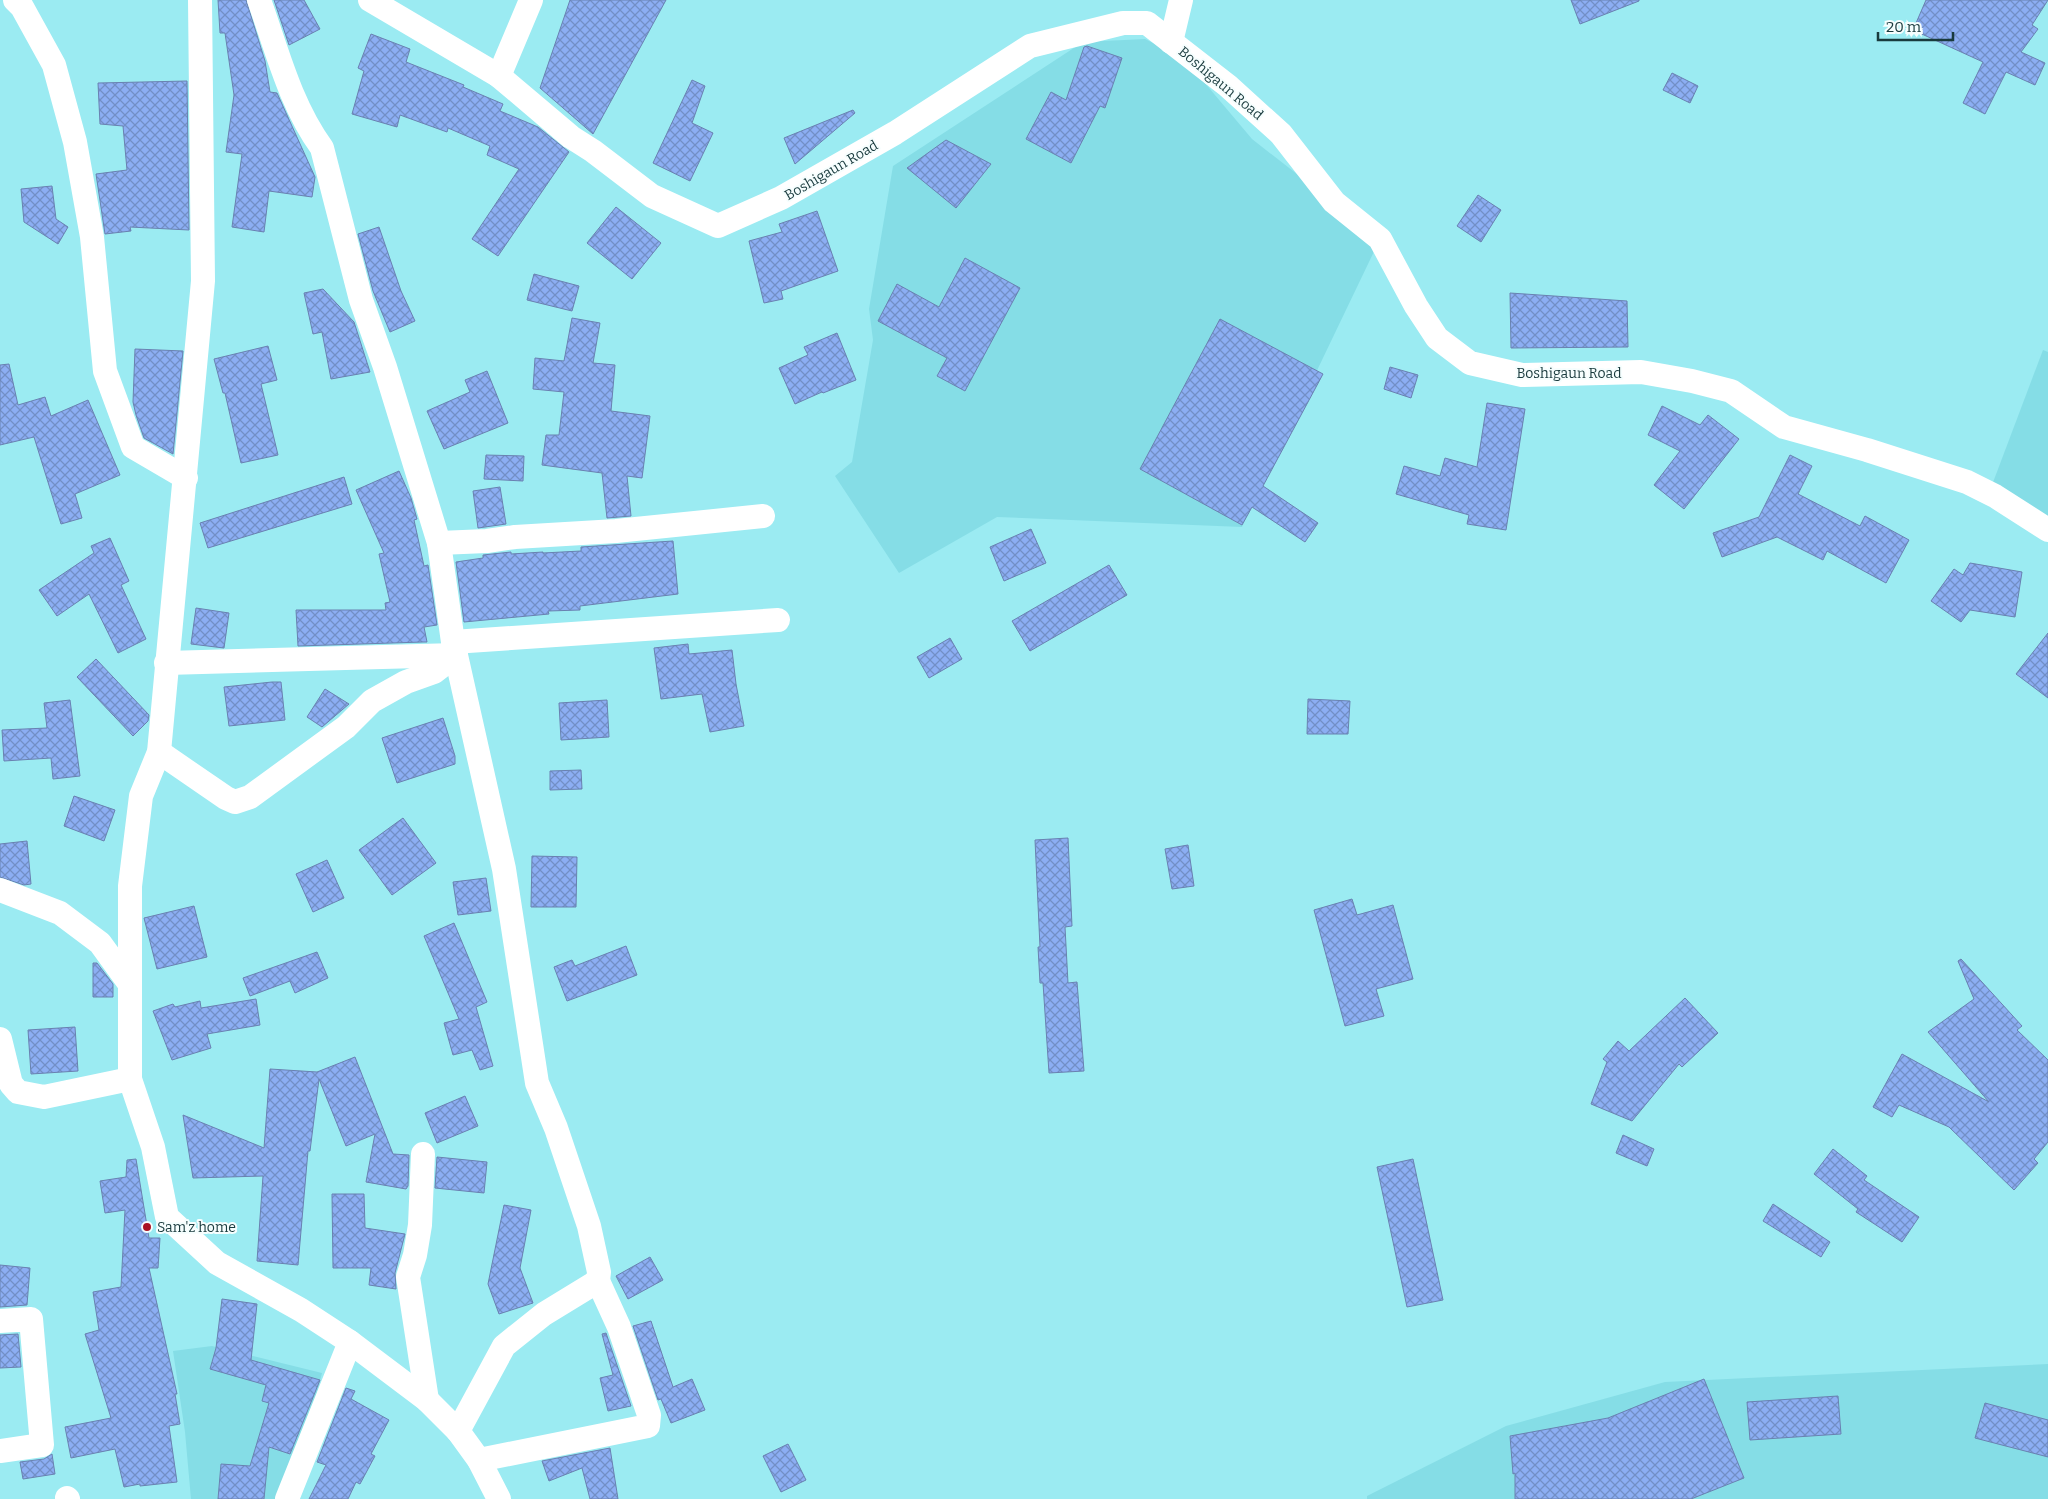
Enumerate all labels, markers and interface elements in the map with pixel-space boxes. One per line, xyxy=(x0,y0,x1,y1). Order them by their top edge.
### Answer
scale bar xyxy=(1878,10,1953,42)
text: 20 m xyxy=(1886,18,1922,36)
street label: Boshigaun Road xyxy=(1175,43,1266,124)
street label: Boshigaun Road xyxy=(781,137,881,204)
street label: Boshigaun Road xyxy=(1516,365,1622,382)
place label: Sam'z home xyxy=(157,1219,236,1236)
marker: Sam'z home xyxy=(141,1221,153,1233)

